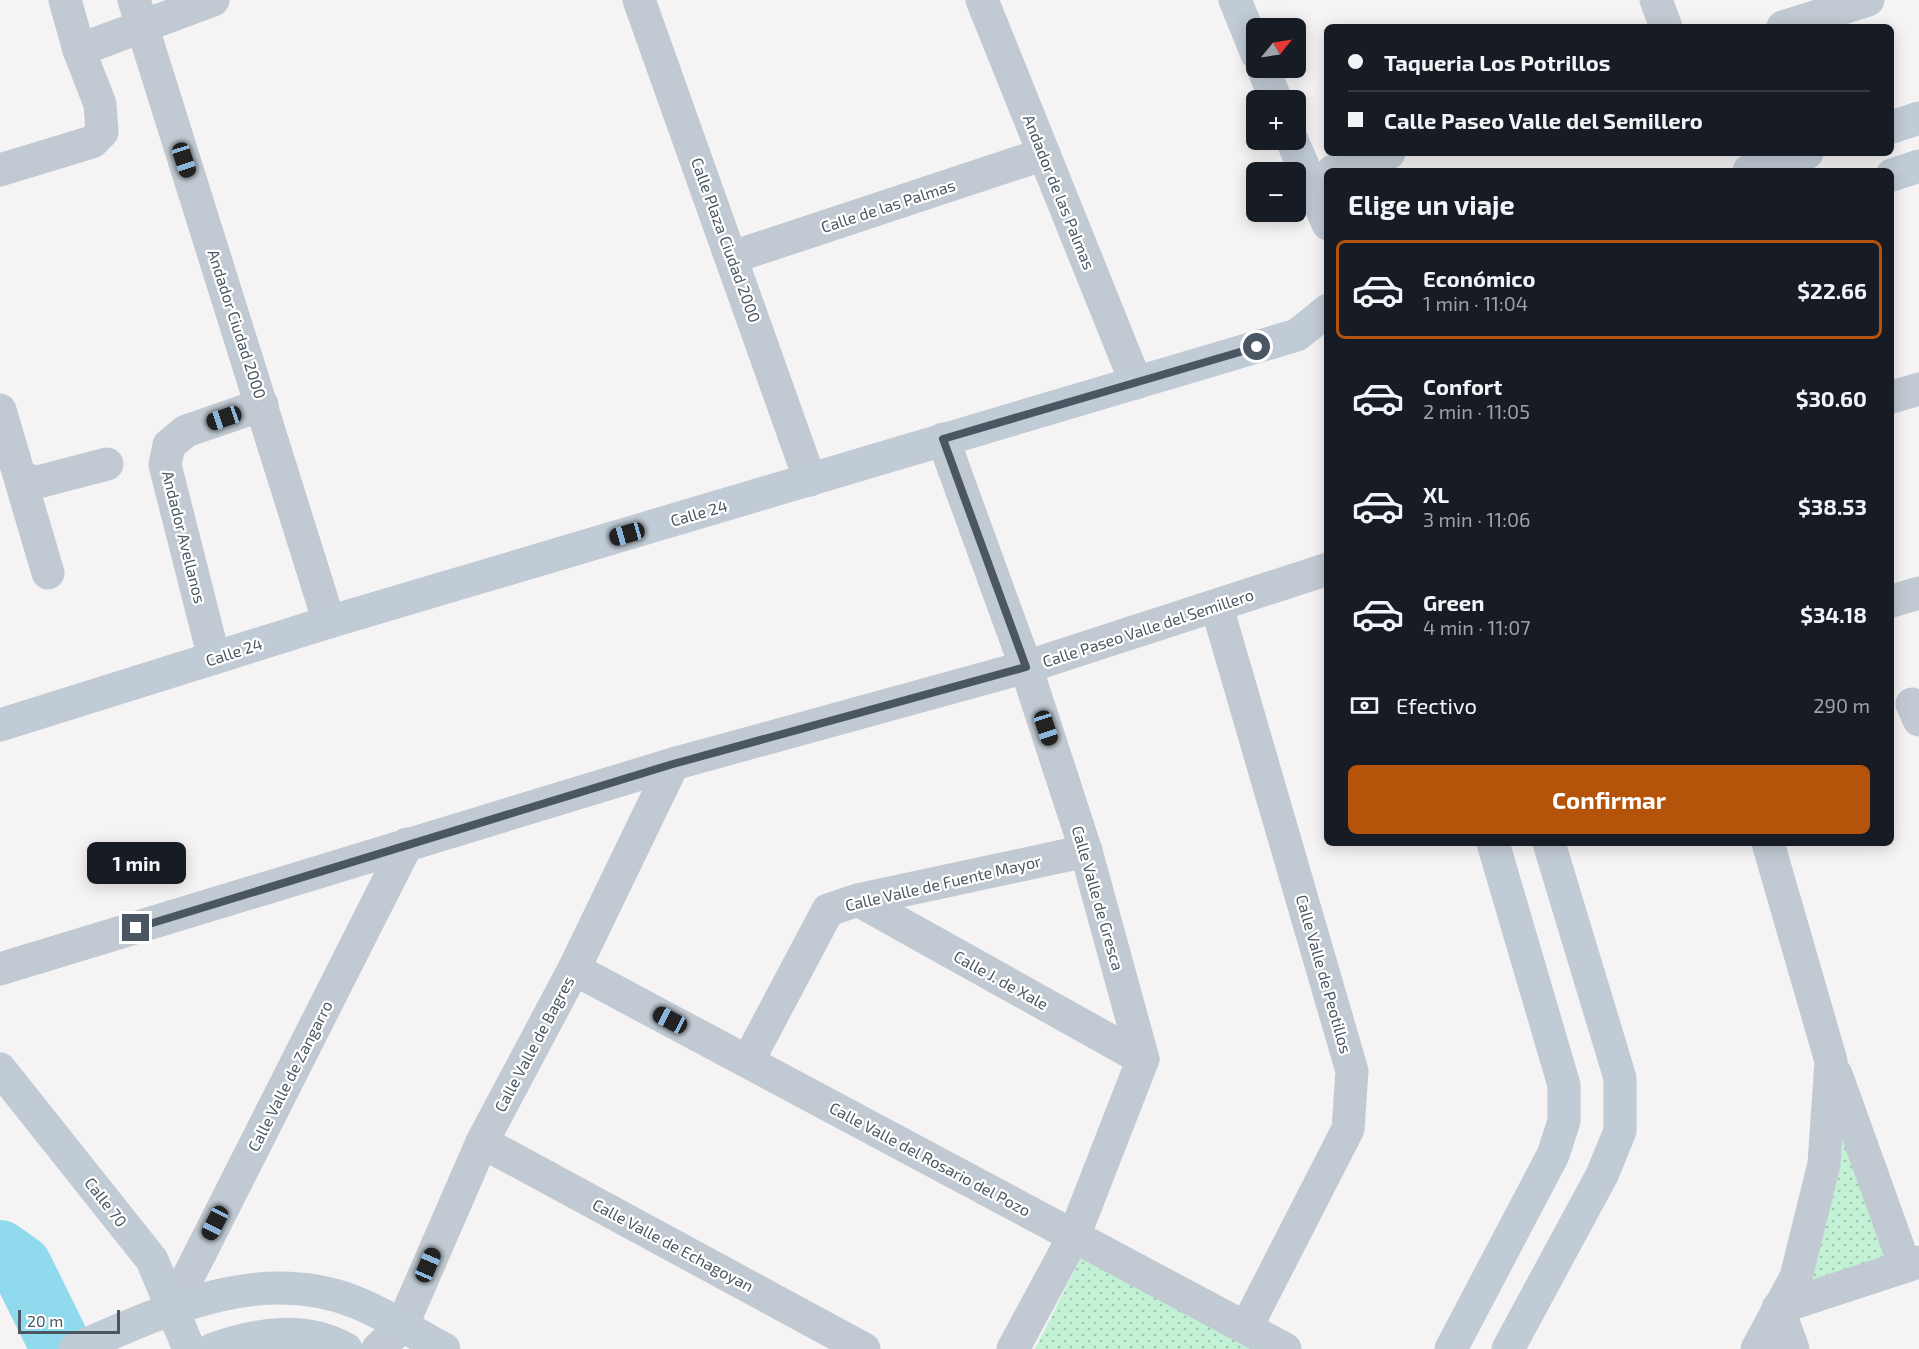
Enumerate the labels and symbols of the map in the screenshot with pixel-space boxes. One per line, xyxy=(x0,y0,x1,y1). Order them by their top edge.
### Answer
north arrow xyxy=(1246,18,1306,78)
street label: Andador de las Palmas xyxy=(1020,112,1099,272)
car xyxy=(170,140,198,180)
street label: Calle Plaza Ciudad 2000 xyxy=(688,155,765,325)
street label: Calle de las Palmas xyxy=(818,175,957,236)
street label: Andador Ciudad 2000 xyxy=(204,247,271,401)
route start xyxy=(1243,333,1270,360)
car xyxy=(204,404,244,432)
street label: Andador Avellanos xyxy=(159,469,210,605)
street label: Calle 24 xyxy=(668,495,730,530)
car xyxy=(607,520,647,548)
street label: Calle Paseo Valle del Semillero xyxy=(1040,584,1256,671)
street label: Calle 24 xyxy=(203,633,265,670)
car xyxy=(1032,708,1060,748)
street label: Calle Valle de Gresca xyxy=(1069,823,1128,973)
callout: 1 min xyxy=(86,841,186,883)
street label: Calle Valle de Fuente Mayor xyxy=(843,851,1043,914)
street label: Calle Valle de Peotillos xyxy=(1293,892,1356,1055)
route end xyxy=(122,914,149,941)
street label: Calle J. de Xale xyxy=(951,946,1052,1013)
street label: Calle Valle de Bagres xyxy=(490,973,577,1115)
street label: Calle Valle de Zangarro xyxy=(243,997,336,1154)
car xyxy=(650,1004,690,1036)
street label: Calle Valle del Rosario del Pozo xyxy=(827,1097,1034,1220)
street label: Calle 70 xyxy=(81,1173,132,1230)
street label: Calle Valle de Echagoyan xyxy=(590,1194,757,1295)
car xyxy=(199,1203,231,1243)
car xyxy=(413,1245,443,1285)
scale bar xyxy=(18,1307,120,1334)

